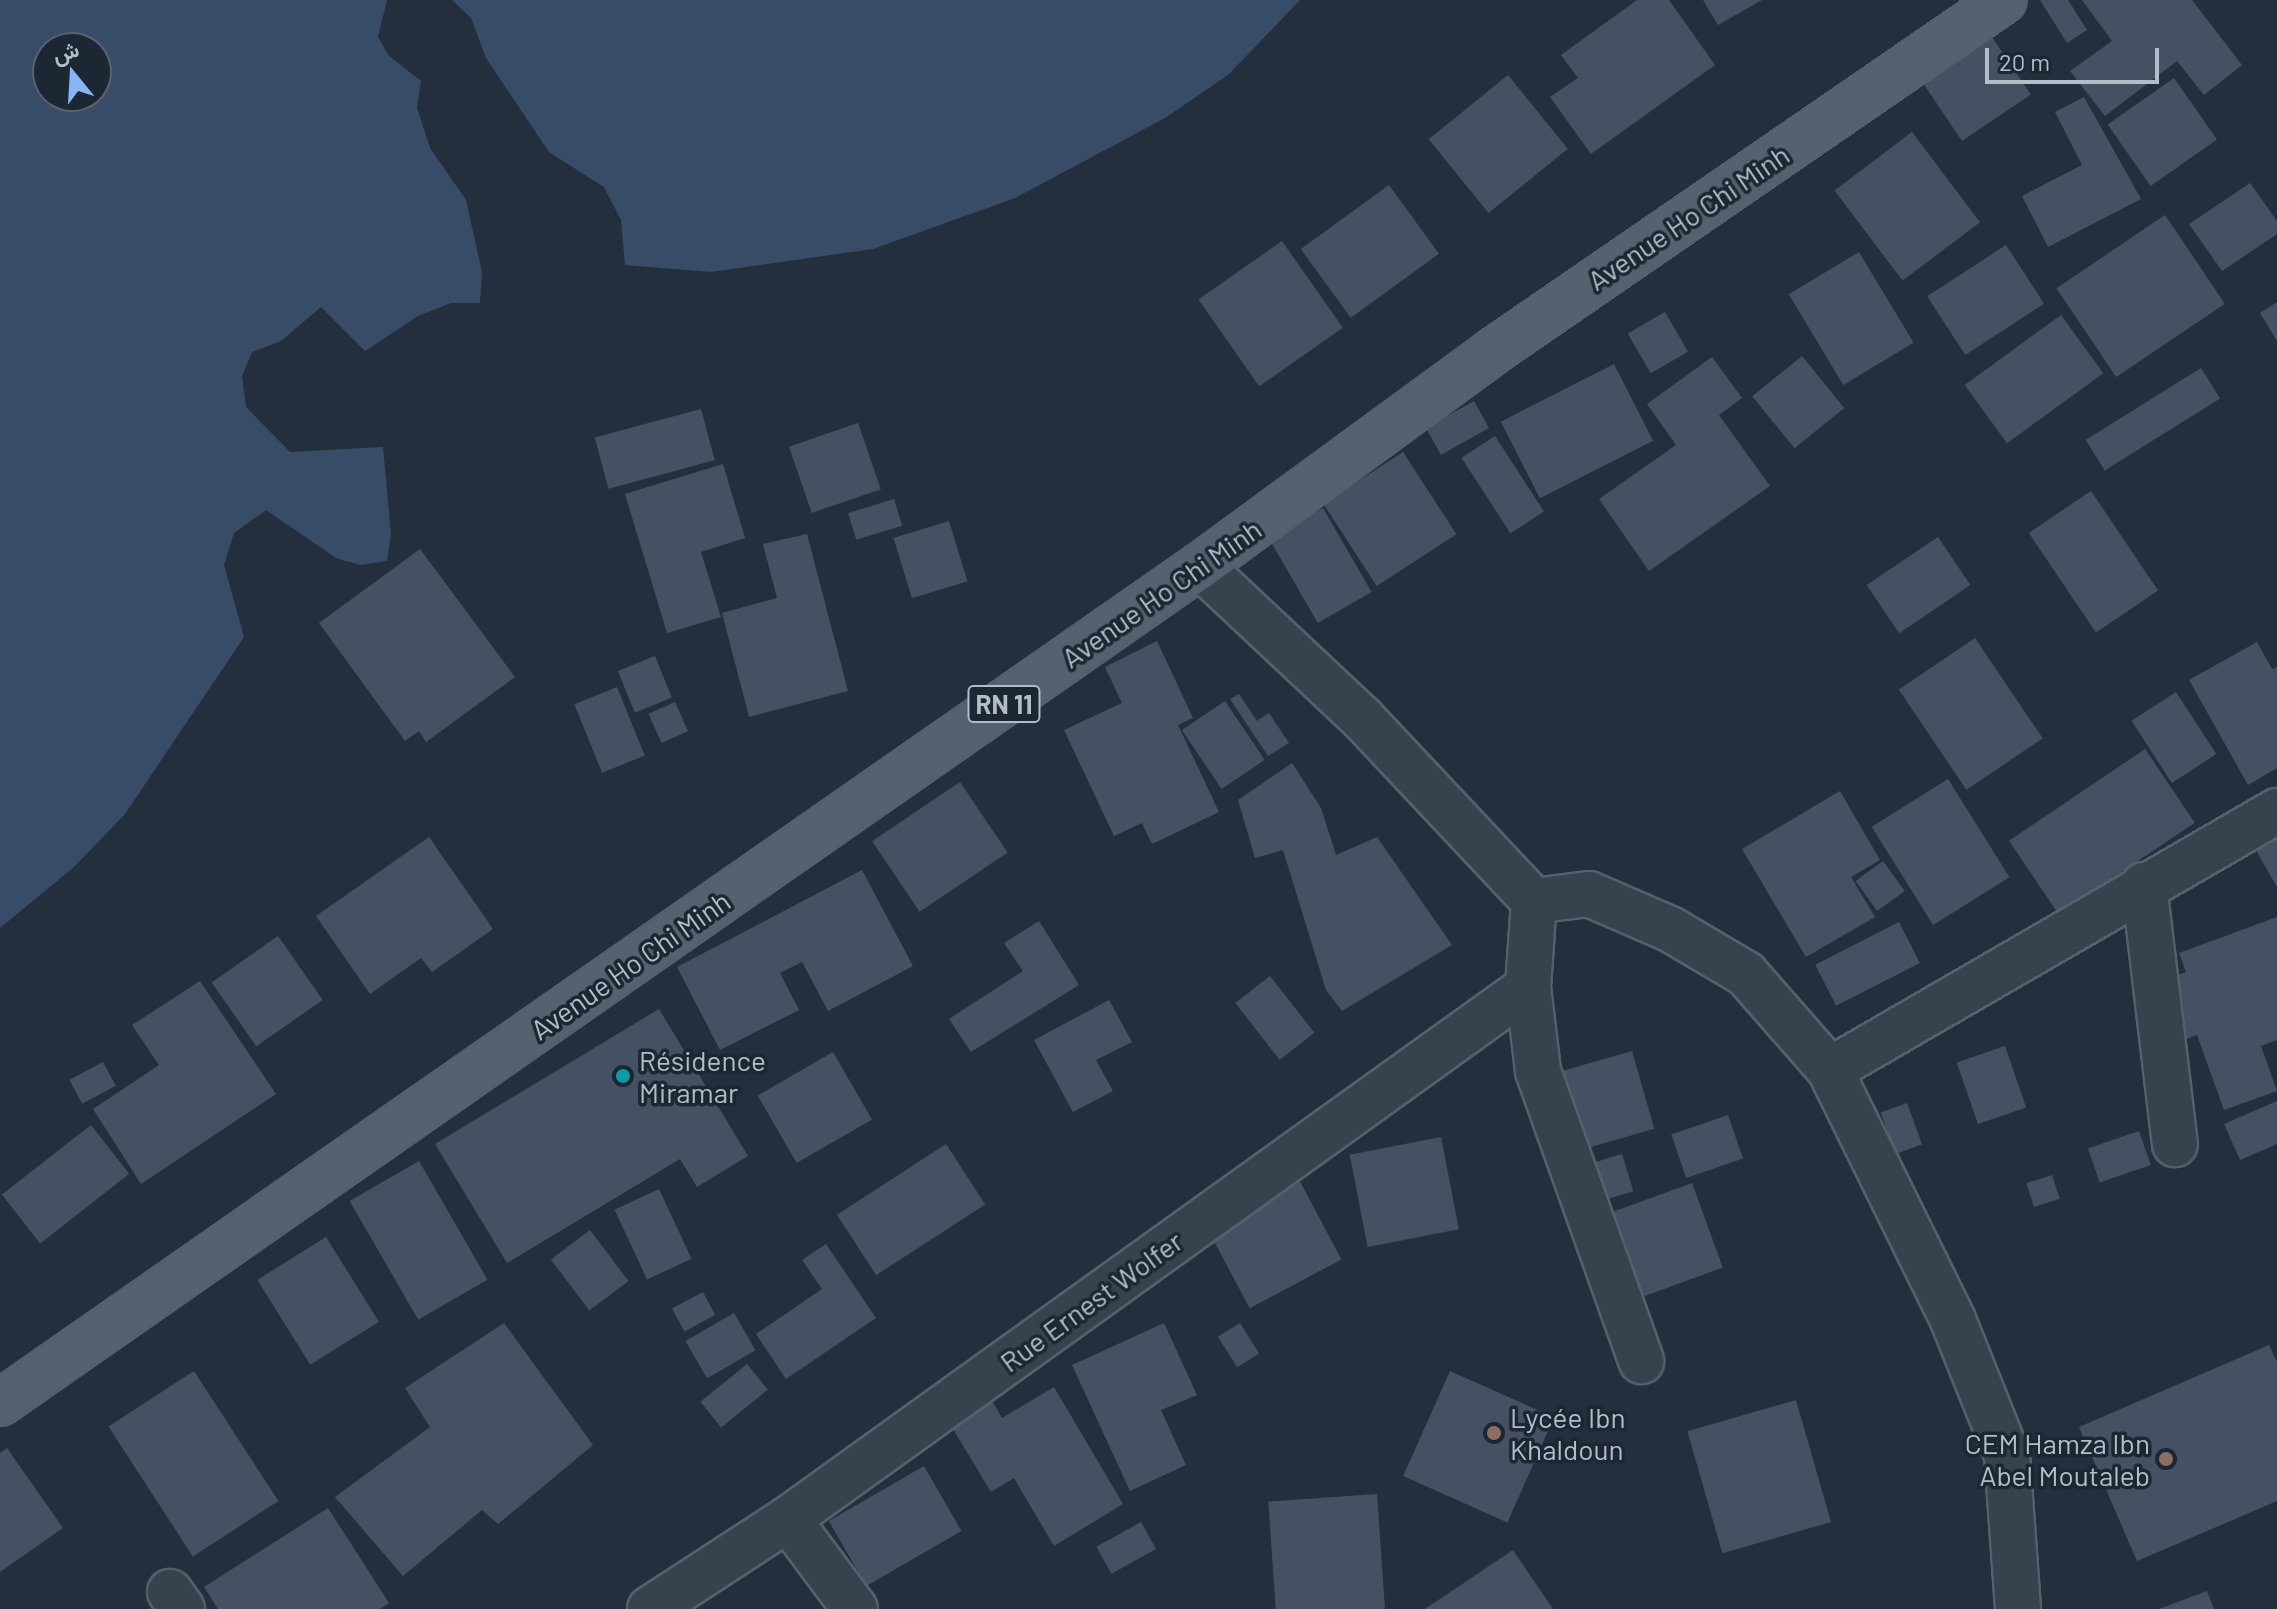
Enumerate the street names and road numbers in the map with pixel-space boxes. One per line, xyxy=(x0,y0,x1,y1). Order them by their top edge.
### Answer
street label: Avenue Ho Chi Minh xyxy=(1581,137,1795,297)
street label: Avenue Ho Chi Minh xyxy=(1055,512,1267,674)
road number: RN 11 xyxy=(966,682,1042,726)
street label: Avenue Ho Chi Minh xyxy=(524,884,736,1046)
street label: Rue Ernest Wolfer xyxy=(993,1224,1189,1378)

